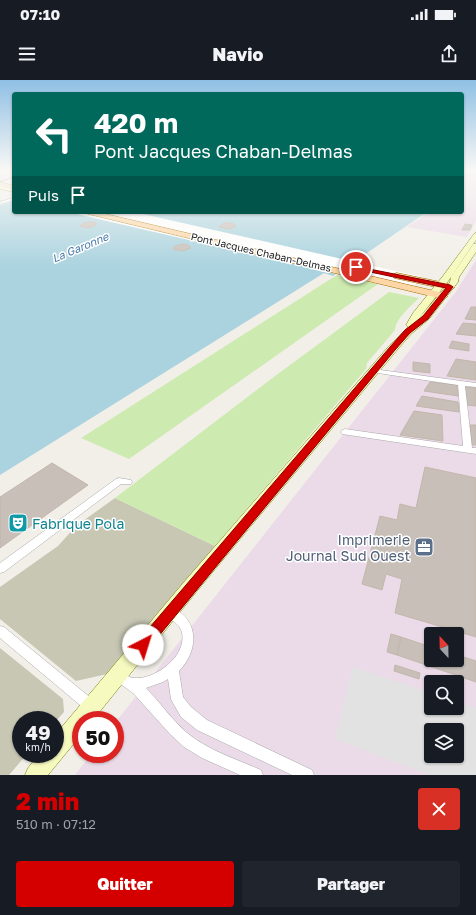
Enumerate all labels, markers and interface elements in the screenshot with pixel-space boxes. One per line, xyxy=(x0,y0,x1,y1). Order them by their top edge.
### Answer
text: 07:10 xyxy=(20,5,60,23)
icon: menu xyxy=(16,43,38,65)
text: Navio xyxy=(213,43,263,65)
icon: share xyxy=(438,43,460,65)
text: 420 m xyxy=(94,106,178,139)
icon: left xyxy=(28,108,80,160)
text: Pont Jacques Chaban-Delmas xyxy=(94,140,352,162)
icon: arrive xyxy=(67,184,89,206)
text: Puis xyxy=(28,186,59,204)
water label: La Garonne xyxy=(50,229,112,265)
street label: Pont Jacques Chaban-Delmas xyxy=(190,230,332,274)
pin xyxy=(339,250,373,284)
icon: arrive xyxy=(345,256,367,278)
theatre icon: Fabrique Pola xyxy=(7,512,29,534)
place label: Fabrique Pola xyxy=(32,515,124,532)
place label: Imprimerie Journal Sud Ouest xyxy=(286,531,410,564)
office icon: Imprimerie Journal Sud Ouest xyxy=(413,536,435,558)
position arrow xyxy=(122,624,164,666)
north arrow xyxy=(424,627,464,667)
map controls xyxy=(424,627,464,763)
button: search xyxy=(424,675,464,715)
speed limit sign: 50 xyxy=(72,711,124,763)
text: 49 xyxy=(25,720,51,744)
button: layers xyxy=(424,723,464,763)
text: km/h xyxy=(25,741,51,753)
text: 2 min xyxy=(16,786,79,815)
button: close xyxy=(418,788,460,830)
text: 510 m · 07:12 xyxy=(16,816,96,832)
button: Quitter xyxy=(16,861,234,907)
button: Partager xyxy=(242,861,460,907)

